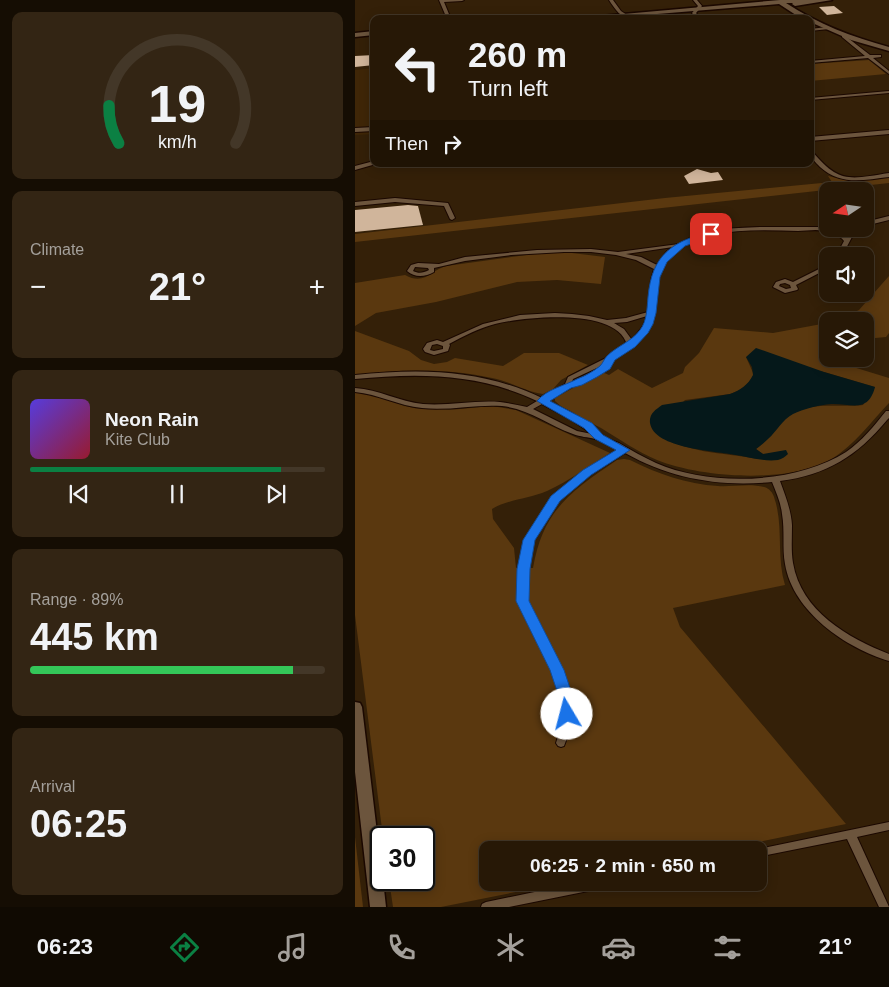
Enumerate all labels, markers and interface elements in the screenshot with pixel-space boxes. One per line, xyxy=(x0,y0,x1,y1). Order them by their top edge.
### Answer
icon: left xyxy=(385,35,450,100)
text: 260 m xyxy=(468,35,567,74)
text: 19 xyxy=(149,75,206,133)
text: Turn left xyxy=(468,76,548,101)
icon: right xyxy=(438,130,466,158)
text: km/h xyxy=(158,132,197,152)
text: Then xyxy=(385,133,428,154)
north arrow xyxy=(819,182,874,238)
map controls xyxy=(819,182,874,367)
pin xyxy=(690,213,732,255)
icon: arrive xyxy=(697,220,725,248)
text: Climate xyxy=(30,241,84,258)
button: sound xyxy=(819,247,874,302)
text: 21° xyxy=(149,266,206,308)
text: − xyxy=(30,271,46,302)
text: + xyxy=(309,271,325,302)
button: layers xyxy=(819,312,874,367)
text: Neon Rain xyxy=(105,409,199,430)
text: Kite Club xyxy=(105,431,170,448)
icon: previous xyxy=(65,480,93,508)
icon: pause xyxy=(163,480,191,508)
icon: next xyxy=(262,480,290,508)
text: Range · 89% xyxy=(30,591,123,608)
text: 445 km xyxy=(30,616,159,658)
position arrow xyxy=(540,687,592,739)
text: Arrival xyxy=(30,778,75,795)
text: 06:25 xyxy=(30,803,127,845)
speed limit sign: 30 xyxy=(370,826,435,891)
text: 06:25 · 2 min · 650 m xyxy=(530,855,716,876)
icon: directions xyxy=(167,930,202,965)
icon: music xyxy=(275,930,310,965)
icon: phone xyxy=(384,930,419,965)
icon: climate xyxy=(493,930,528,965)
icon: car xyxy=(601,930,636,965)
icon: filters xyxy=(710,930,745,965)
text: 06:23 xyxy=(37,934,93,959)
text: 21° xyxy=(819,934,852,959)

